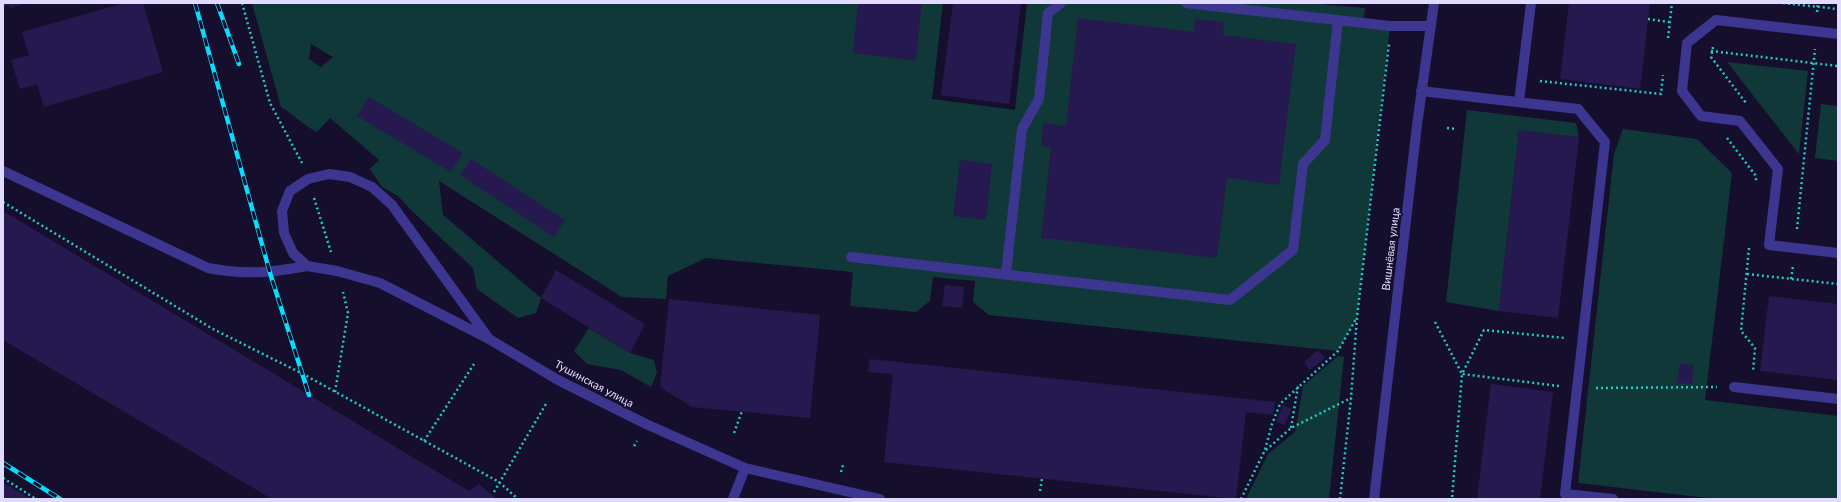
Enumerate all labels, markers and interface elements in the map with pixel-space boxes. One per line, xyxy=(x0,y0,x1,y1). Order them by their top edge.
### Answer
street label: Вишнёвая улица xyxy=(1379,207,1403,291)
street label: Тушинская улица xyxy=(552,358,636,410)

